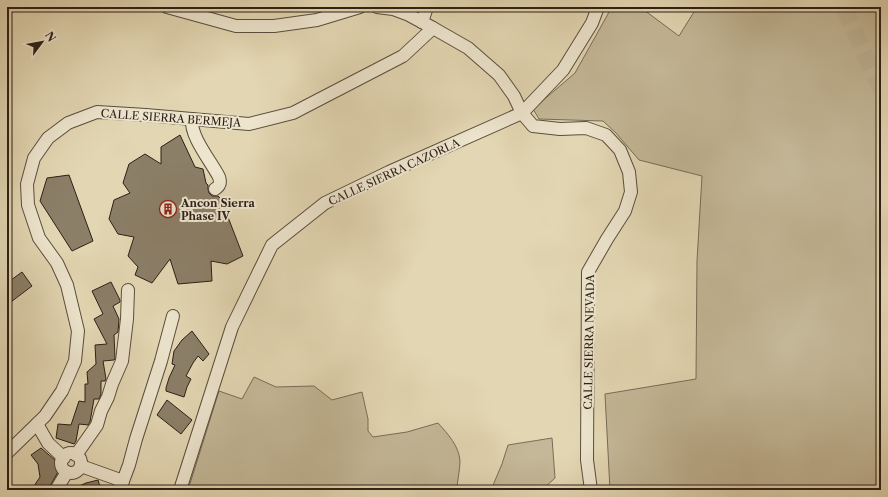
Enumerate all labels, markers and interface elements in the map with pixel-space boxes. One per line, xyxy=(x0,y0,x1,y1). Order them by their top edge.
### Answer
north arrow xyxy=(22,22,62,62)
text: N xyxy=(42,29,59,45)
street label: CALLE SIERRA BERMEJA xyxy=(100,106,242,130)
street label: CALLE SIERRA CAZORLA xyxy=(326,135,463,209)
place label: Ancon Sierra Phase IV xyxy=(180,196,256,223)
building icon: Ancon Sierra Phase IV xyxy=(158,199,178,219)
street label: CALLE SIERRA NEVADA xyxy=(581,273,597,410)

